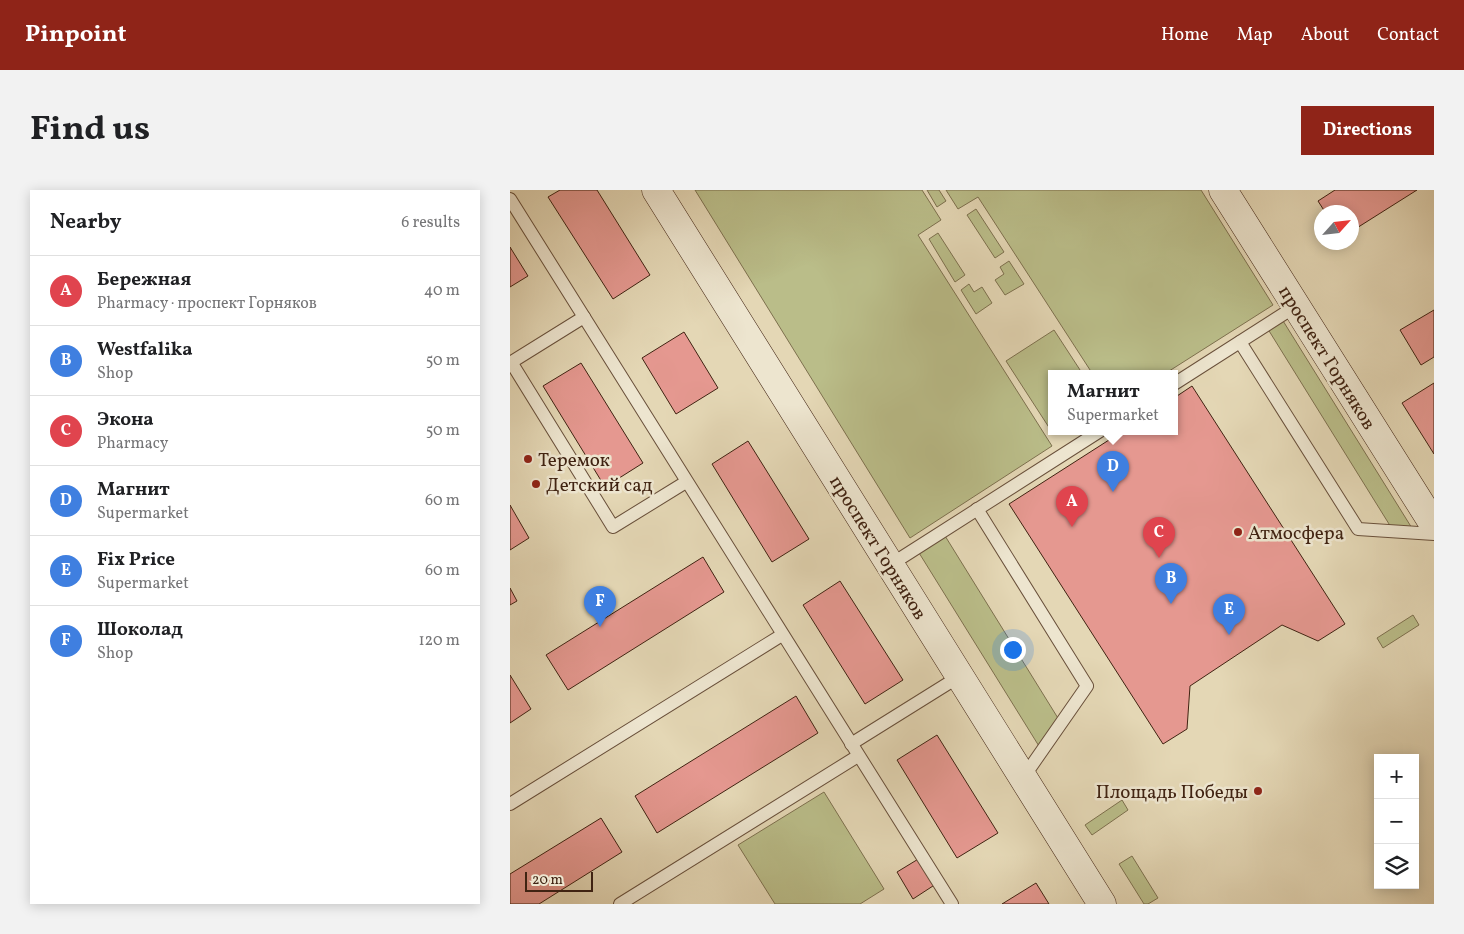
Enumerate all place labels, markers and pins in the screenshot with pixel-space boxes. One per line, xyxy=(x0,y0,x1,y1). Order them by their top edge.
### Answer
place label: Теремок xyxy=(538,448,610,474)
pin: D xyxy=(1097,451,1129,492)
marker: Теремок xyxy=(522,453,534,465)
place label: Детский сад xyxy=(546,473,653,499)
marker: Детский сад xyxy=(530,478,542,490)
pin: A xyxy=(1056,486,1088,527)
pin: C xyxy=(1143,517,1175,558)
place label: Атмосфера xyxy=(1248,521,1344,547)
marker: Атмосфера xyxy=(1232,526,1244,538)
pin: B xyxy=(1155,563,1187,604)
pin: F xyxy=(584,586,616,627)
pin: E xyxy=(1213,594,1245,635)
place label: Площадь Победы xyxy=(1096,780,1248,806)
marker: Площадь Победы xyxy=(1252,785,1264,797)

